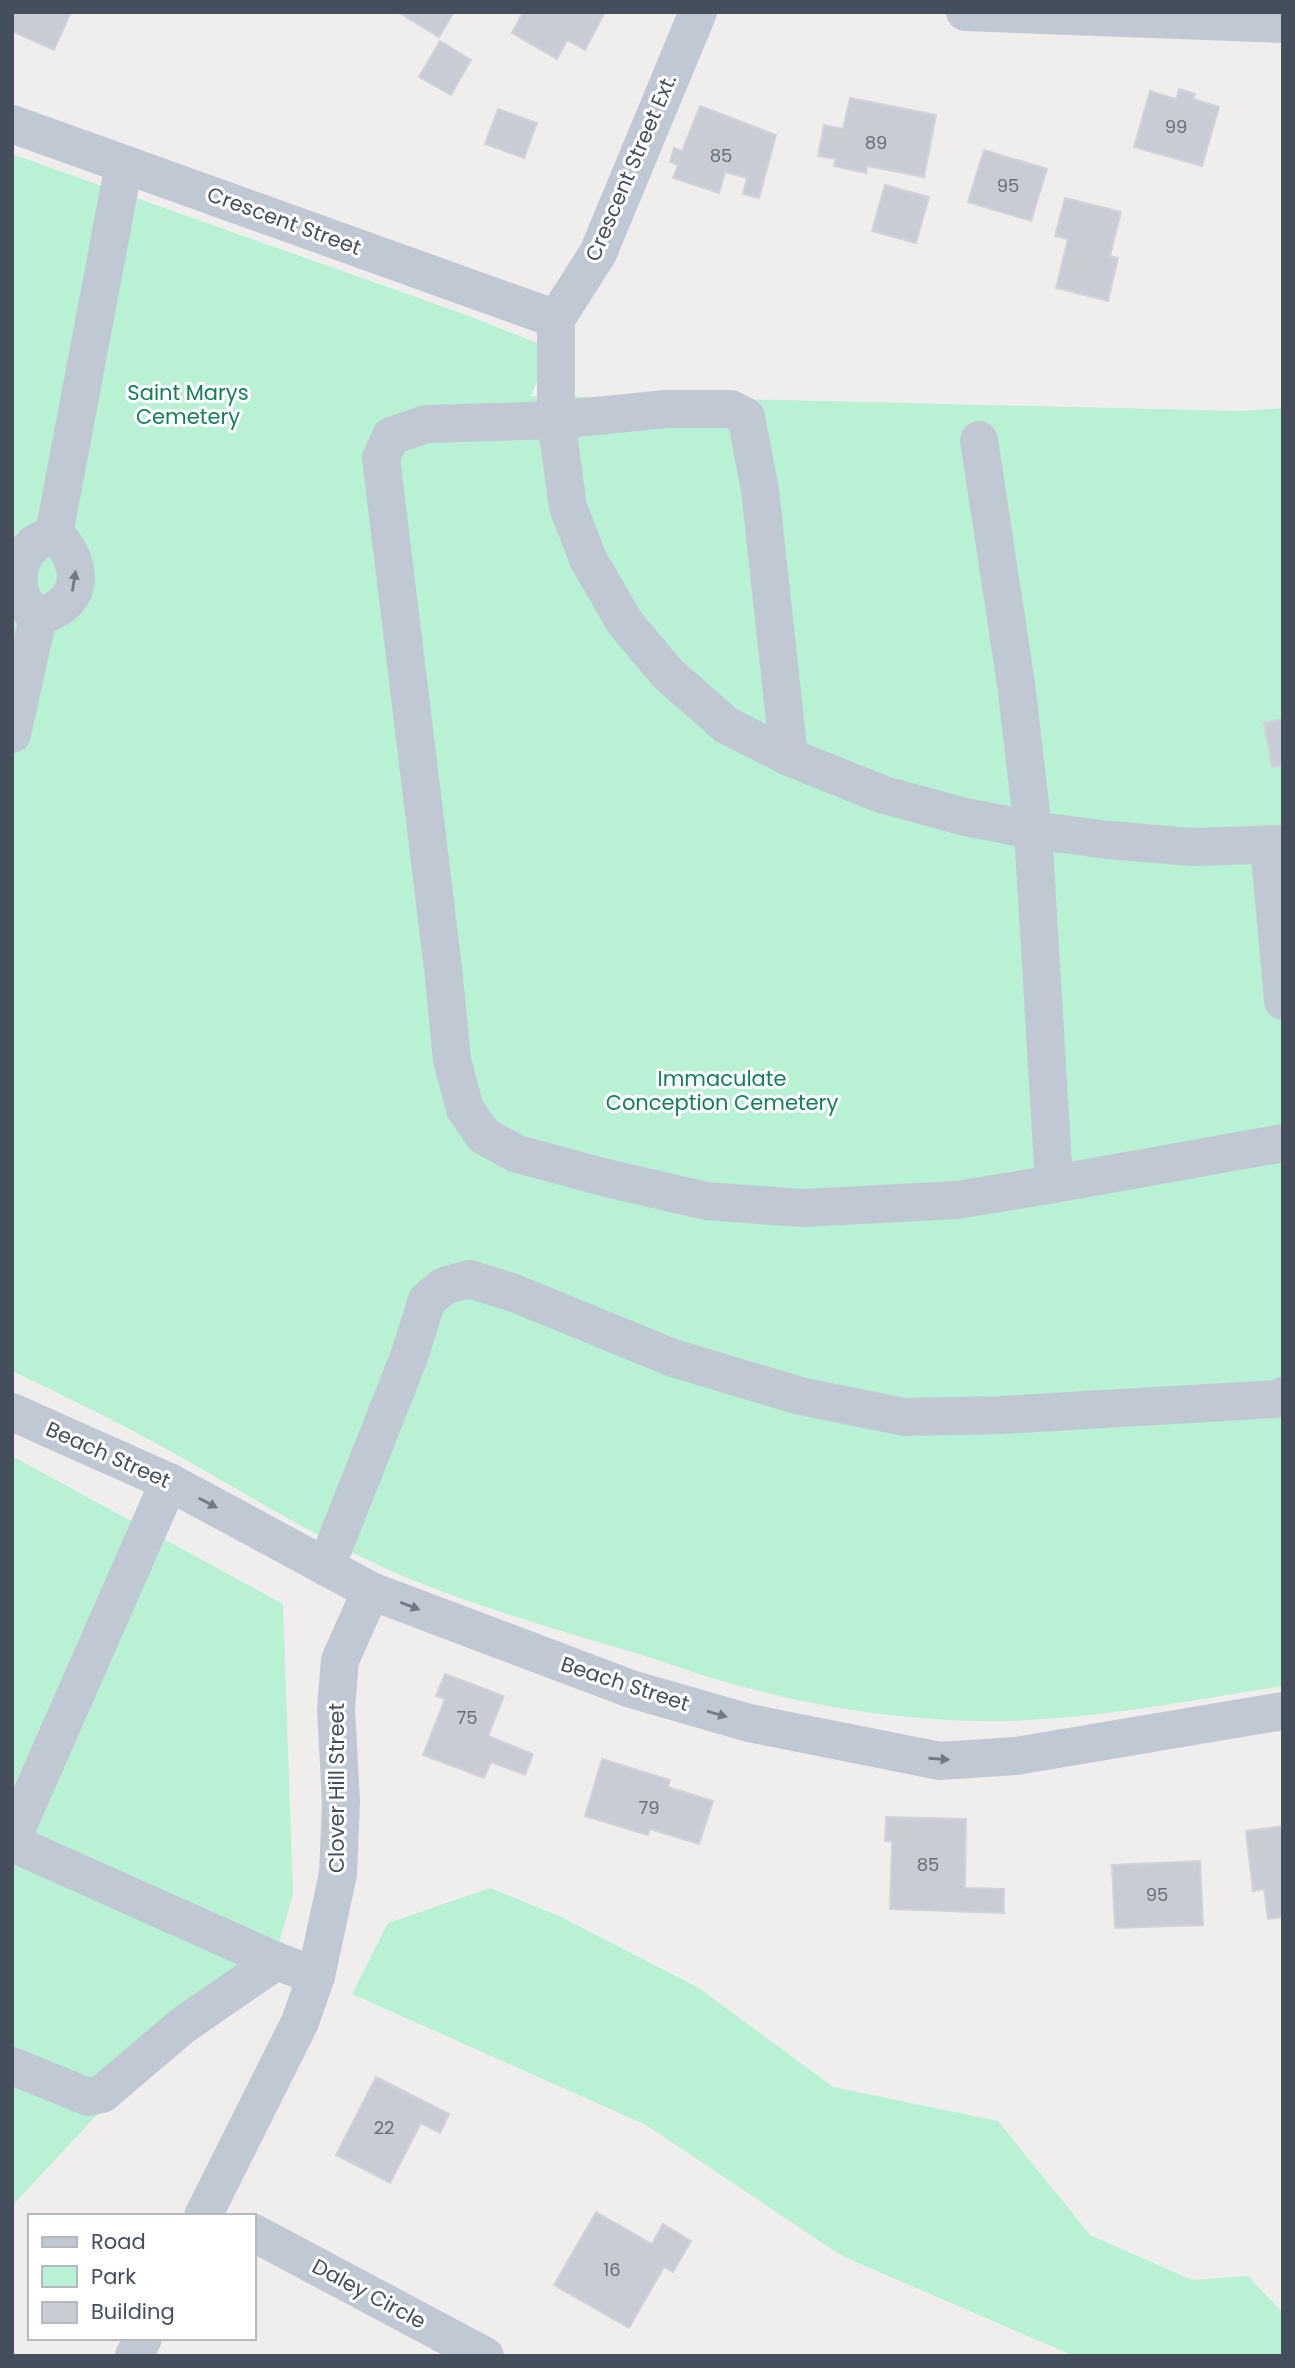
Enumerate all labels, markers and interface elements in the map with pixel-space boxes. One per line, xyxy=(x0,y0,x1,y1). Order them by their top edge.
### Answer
street label: Crescent Street Ext. xyxy=(578,70,683,266)
house number: 99 xyxy=(1165,114,1187,139)
house number: 89 xyxy=(865,130,887,155)
house number: 85 xyxy=(710,143,732,168)
house number: 95 xyxy=(997,173,1019,198)
street label: Crescent Street xyxy=(203,179,365,262)
park label: Saint Marys Cemetery xyxy=(127,378,249,431)
one-way arrow xyxy=(69,570,80,592)
park label: Immaculate Conception Cemetery xyxy=(606,1064,838,1117)
street label: Beach Street xyxy=(41,1414,175,1495)
one-way arrow xyxy=(198,1496,218,1508)
one-way arrow xyxy=(399,1601,420,1612)
street label: Beach Street xyxy=(557,1649,693,1718)
street label: Clover Hill Street xyxy=(322,1703,351,1873)
house number: 75 xyxy=(456,1705,478,1730)
one-way arrow xyxy=(707,1709,728,1719)
one-way arrow xyxy=(929,1754,951,1765)
house number: 79 xyxy=(638,1795,660,1820)
house number: 85 xyxy=(917,1852,939,1877)
house number: 95 xyxy=(1146,1882,1168,1907)
house number: 22 xyxy=(374,2115,394,2140)
legend xyxy=(28,2214,256,2340)
text: Road xyxy=(91,2227,146,2256)
street label: Daley Circle xyxy=(307,2251,431,2336)
house number: 16 xyxy=(603,2257,621,2282)
text: Park xyxy=(91,2262,136,2291)
text: Building xyxy=(91,2297,175,2326)

